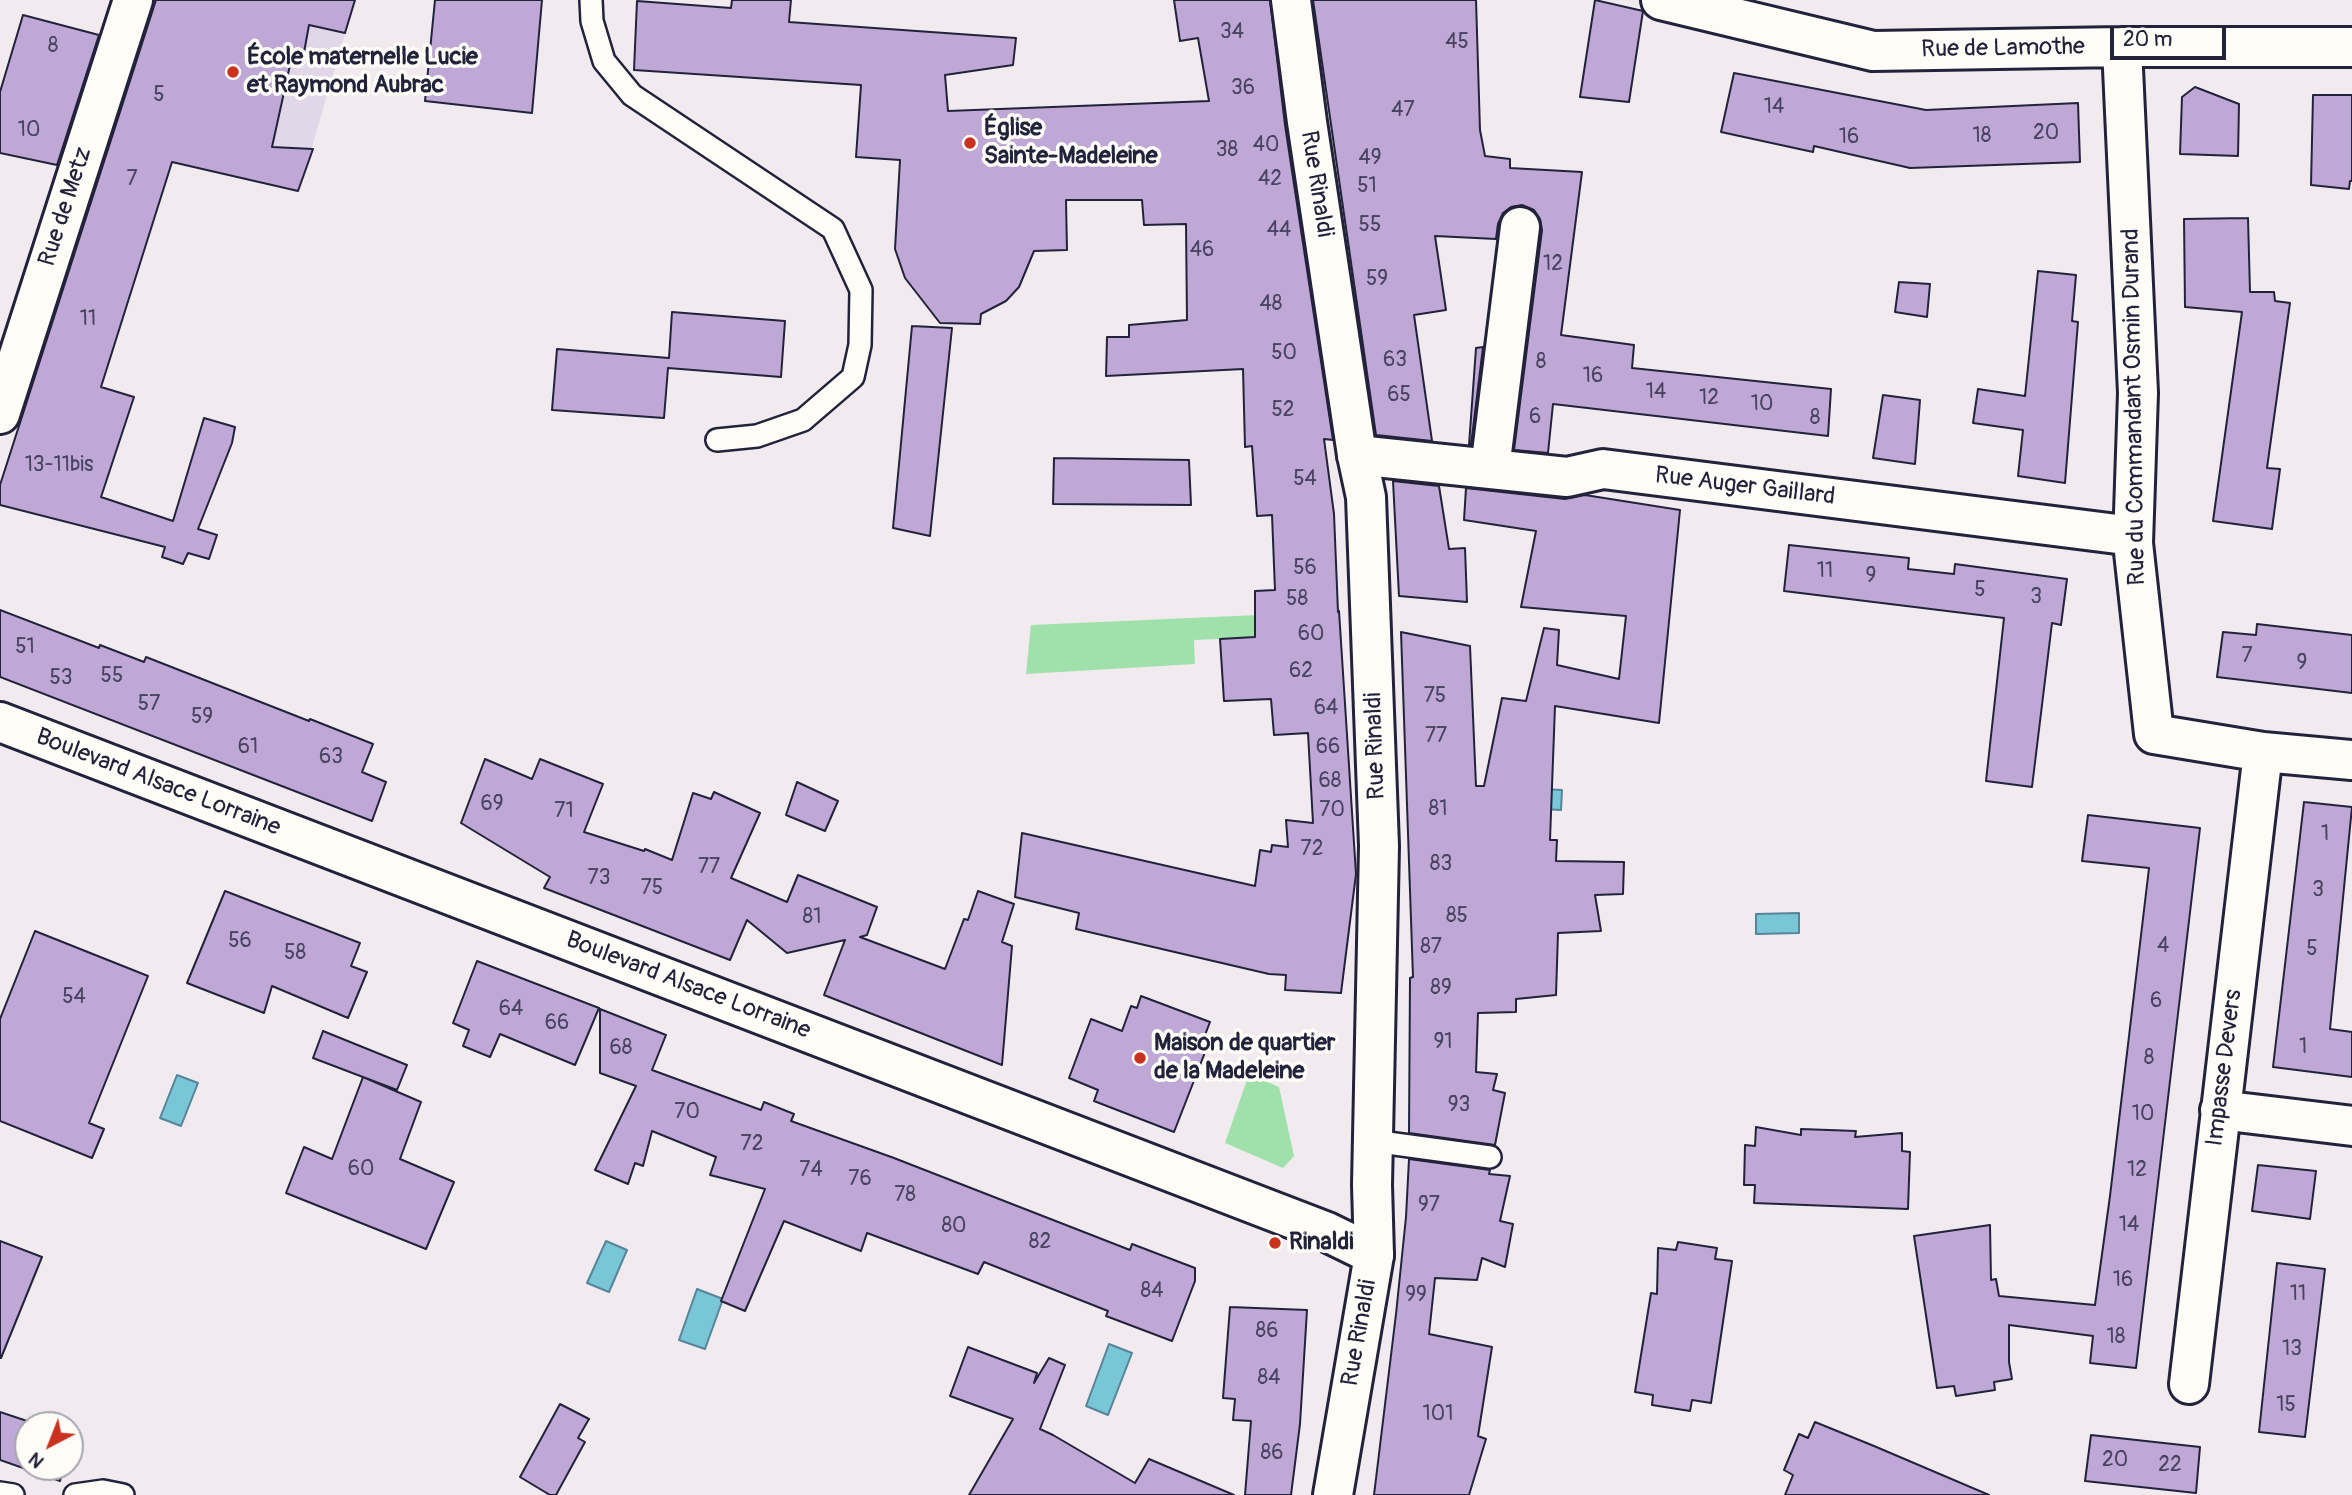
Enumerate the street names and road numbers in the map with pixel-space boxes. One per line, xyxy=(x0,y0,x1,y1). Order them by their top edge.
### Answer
street label: Rue de Lamothe xyxy=(1921,33,2085,65)
street label: Rue Rinaldi xyxy=(1293,129,1339,239)
street label: Rue de Metz xyxy=(33,144,99,270)
street label: Rue du Commandant Osmin Durand xyxy=(2117,228,2153,586)
street label: Rue Auger Gaillard xyxy=(1653,462,1837,512)
street label: Rue Rinaldi xyxy=(1360,692,1392,800)
street label: Boulevard Alsace Lorraine xyxy=(32,723,284,843)
street label: Boulevard Alsace Lorraine xyxy=(562,926,814,1046)
street label: Impasse Devers xyxy=(2201,988,2249,1148)
street label: Rue Rinaldi xyxy=(1336,1278,1384,1388)

